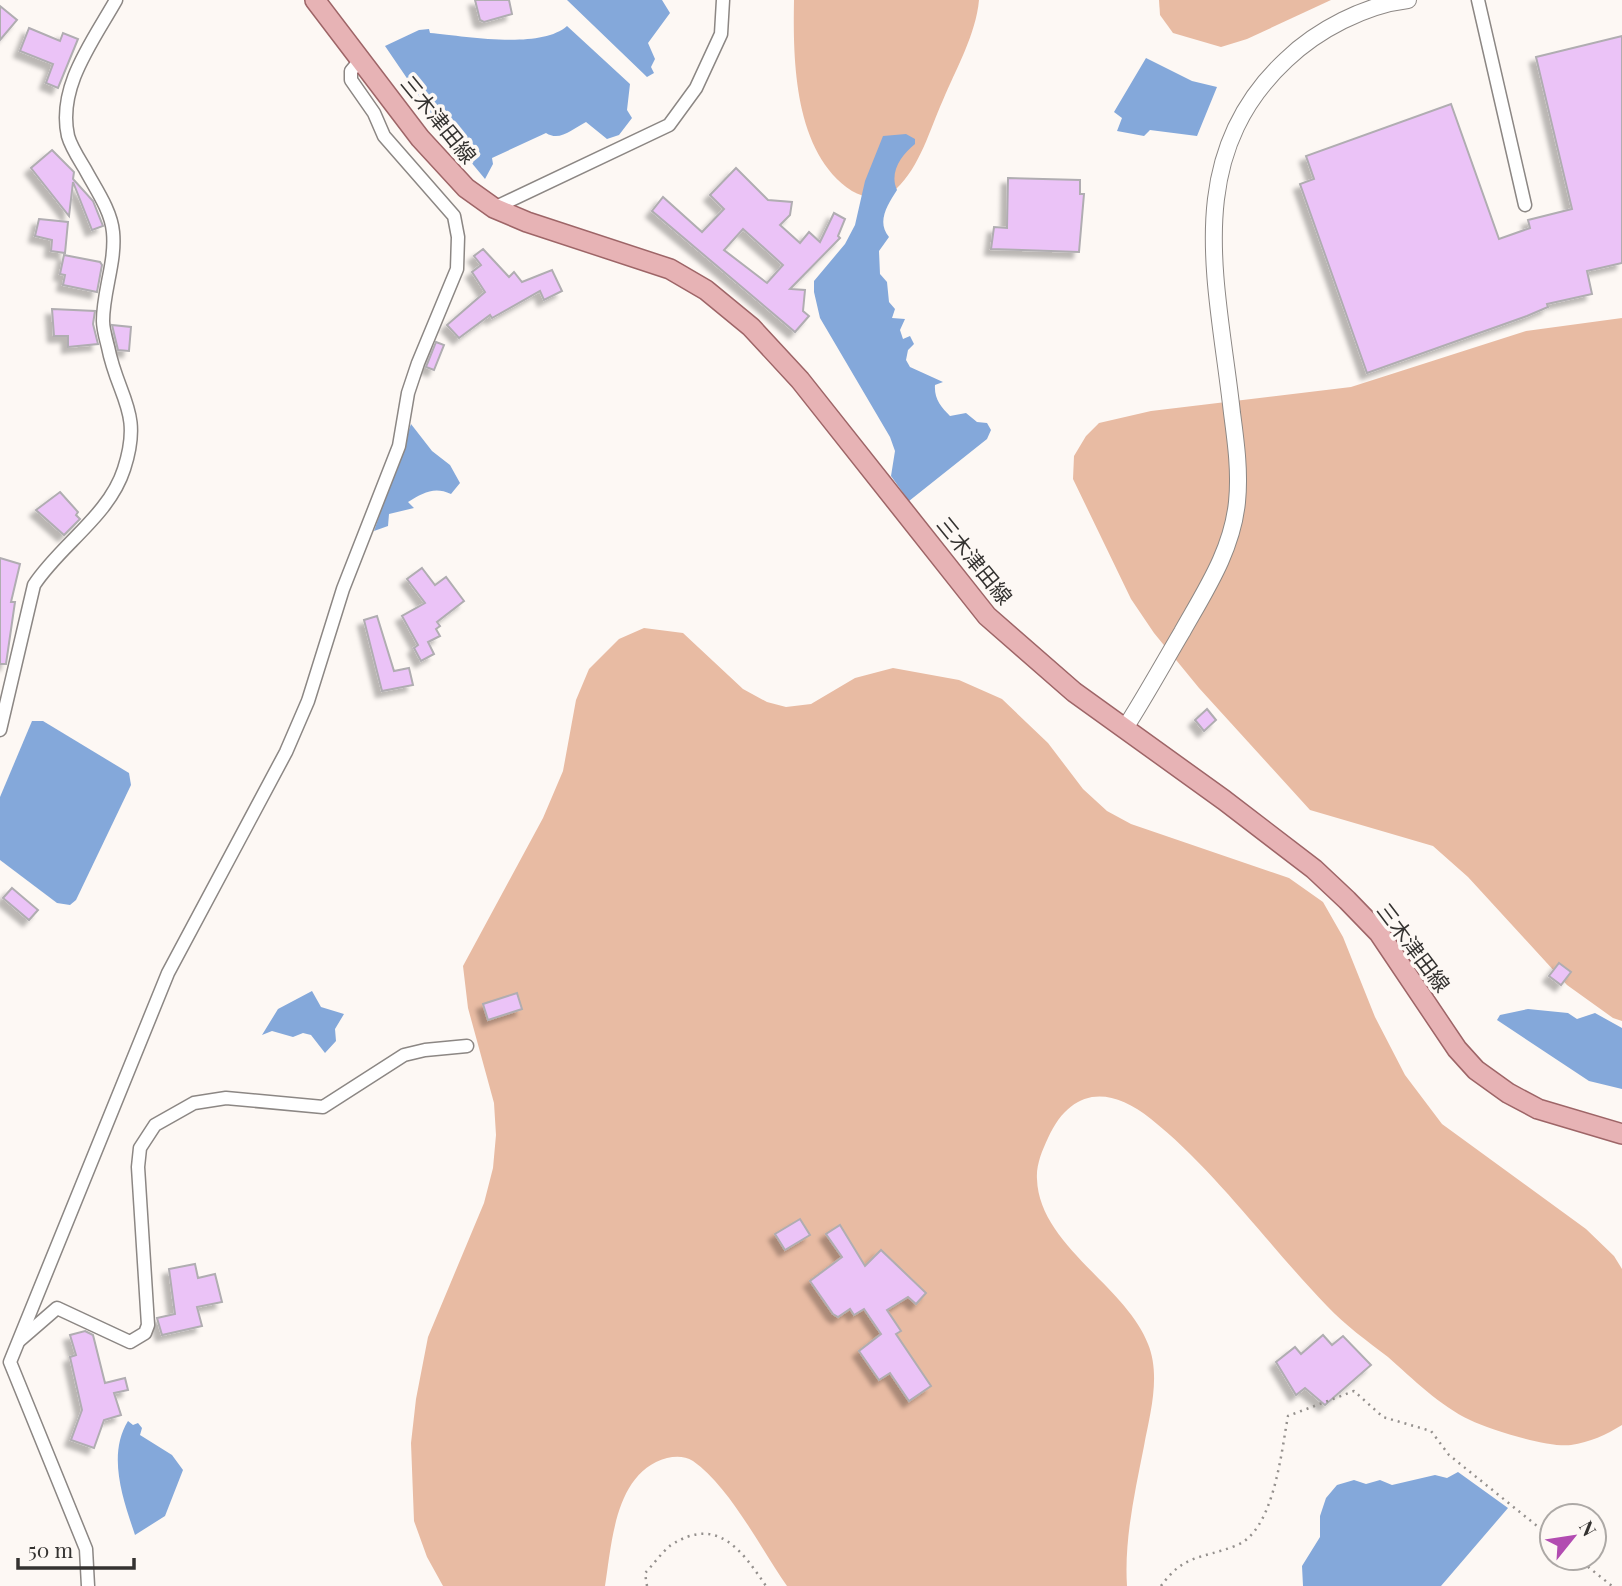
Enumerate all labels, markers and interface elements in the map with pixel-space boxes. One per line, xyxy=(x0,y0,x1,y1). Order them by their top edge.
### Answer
street label: 三木津田線 xyxy=(396,69,483,168)
street label: 三木津田線 xyxy=(932,510,1019,609)
street label: 三木津田線 xyxy=(1372,896,1457,997)
north arrow xyxy=(1538,1502,1608,1572)
text: N xyxy=(1574,1516,1603,1541)
scale bar xyxy=(18,1526,133,1570)
text: 50 m xyxy=(28,1535,74,1563)

